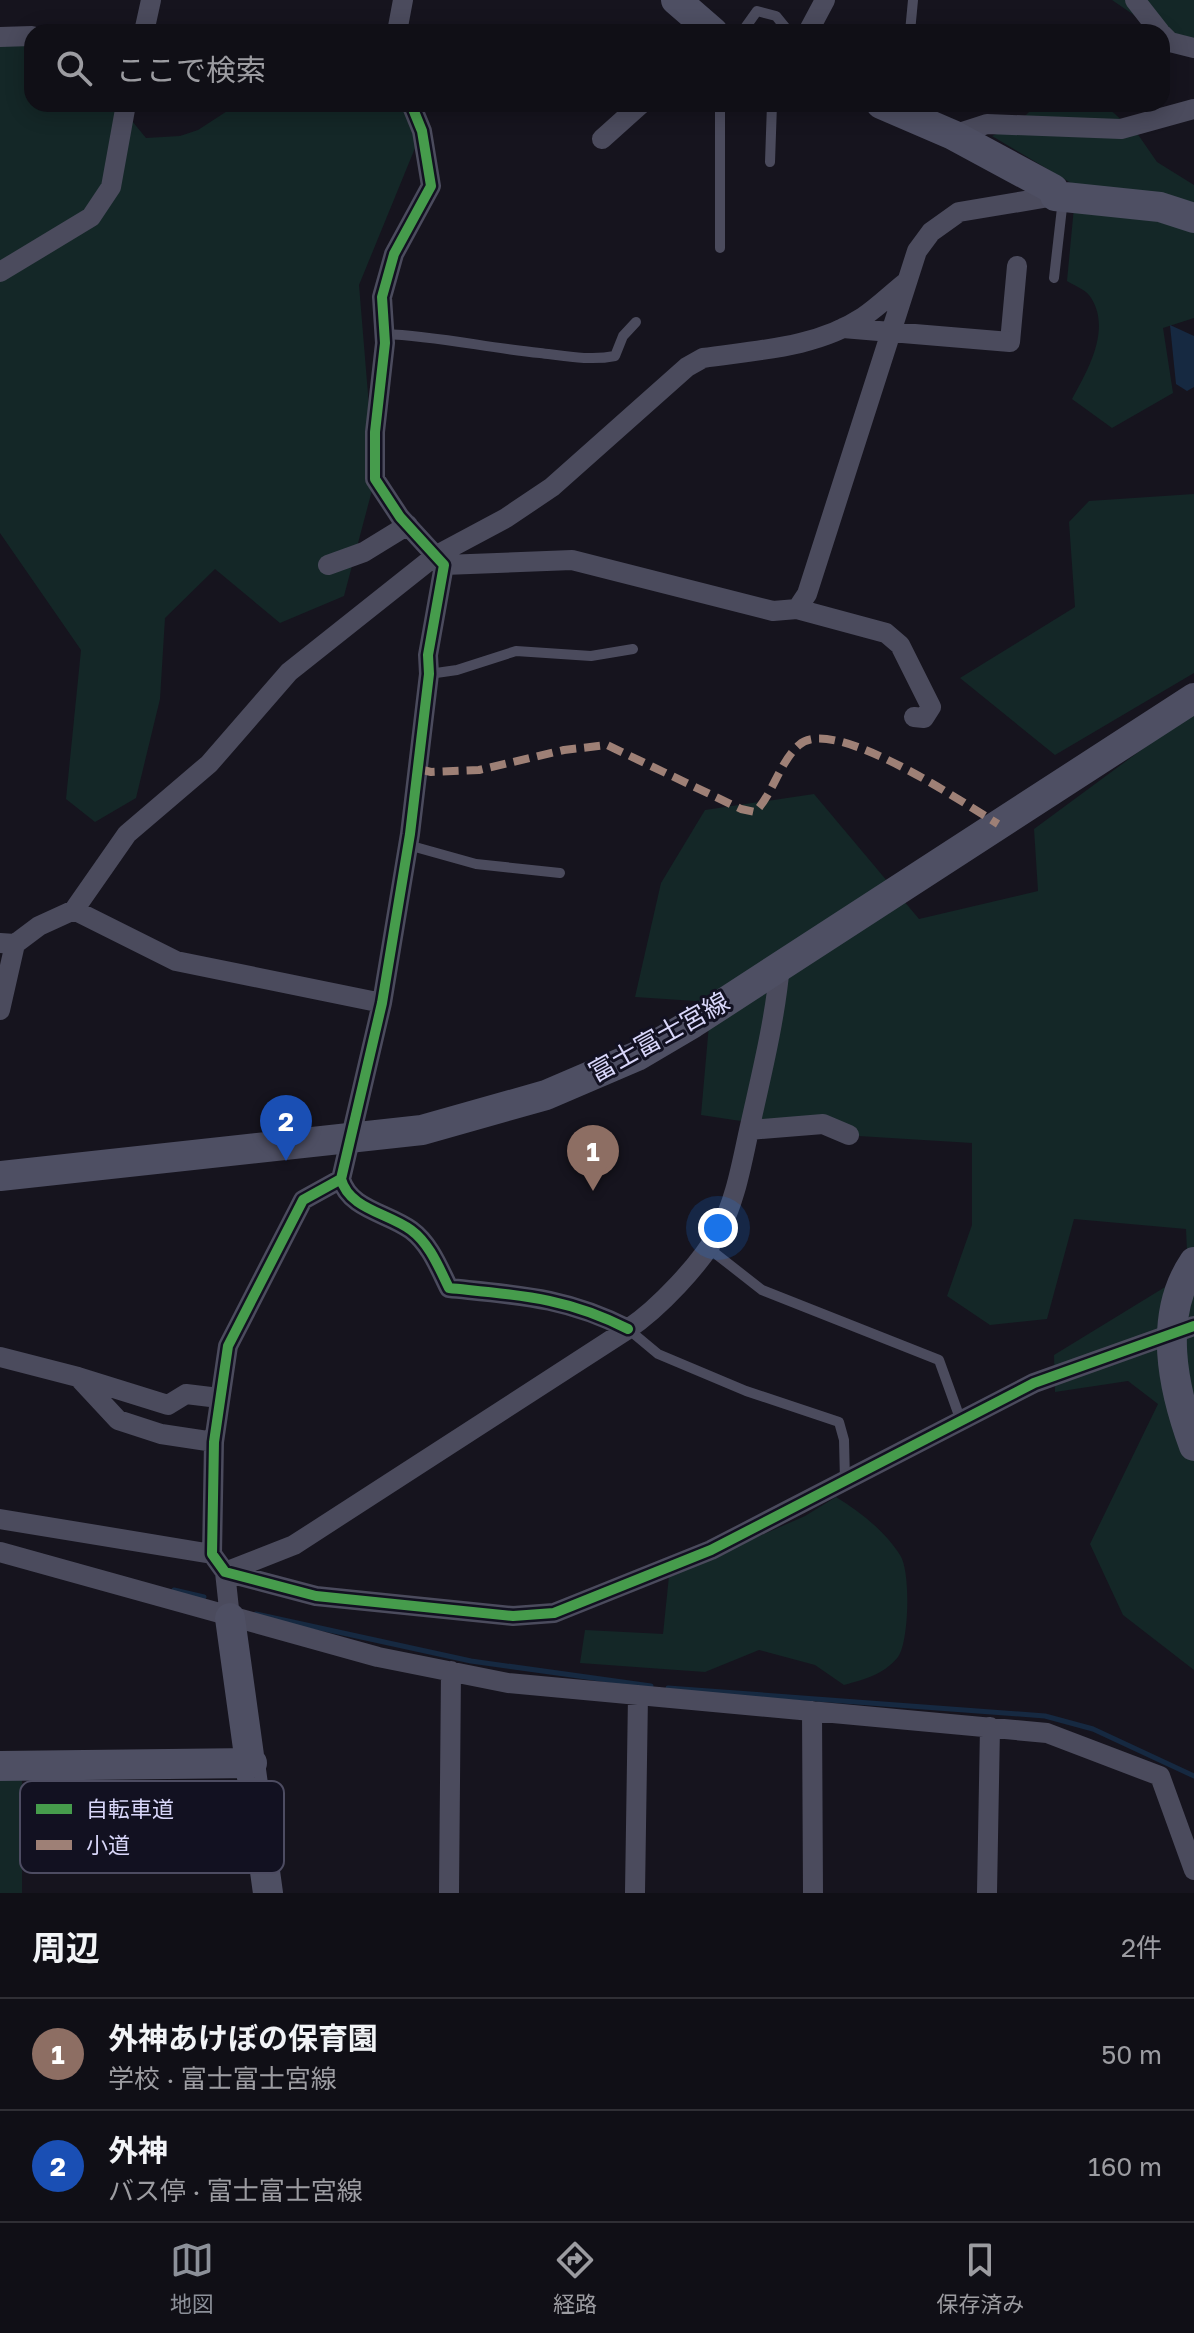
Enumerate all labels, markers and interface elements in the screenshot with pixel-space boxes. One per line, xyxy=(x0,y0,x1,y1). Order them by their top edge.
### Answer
search box xyxy=(24,24,1170,112)
icon: search xyxy=(52,46,96,90)
text: ここで検索 xyxy=(116,52,266,88)
street label: 富士富士宮線 xyxy=(583,985,734,1088)
pin: 2 xyxy=(260,1095,312,1161)
pin: 1 xyxy=(567,1125,619,1191)
your location xyxy=(698,1208,738,1248)
legend xyxy=(20,1781,284,1873)
text: 自転車道 xyxy=(86,1795,174,1822)
text: 小道 xyxy=(86,1831,130,1858)
text: 周辺 xyxy=(32,1927,100,1967)
text: 2件 xyxy=(1121,1932,1162,1963)
text: 外神あけぼの保育園 xyxy=(108,2020,378,2056)
text: 1 xyxy=(51,2039,65,2070)
text: 50 m xyxy=(1101,2039,1162,2070)
text: 学校 · 富士富士宮線 xyxy=(108,2063,337,2094)
text: 外神 xyxy=(108,2132,168,2168)
text: 2 xyxy=(50,2151,66,2182)
text: 160 m xyxy=(1088,2151,1162,2182)
text: バス停 · 富士富士宮線 xyxy=(108,2175,363,2206)
tab: 地図 xyxy=(170,2238,214,2318)
tab: 経路 xyxy=(553,2238,597,2318)
tab: 保存済み xyxy=(936,2238,1024,2318)

